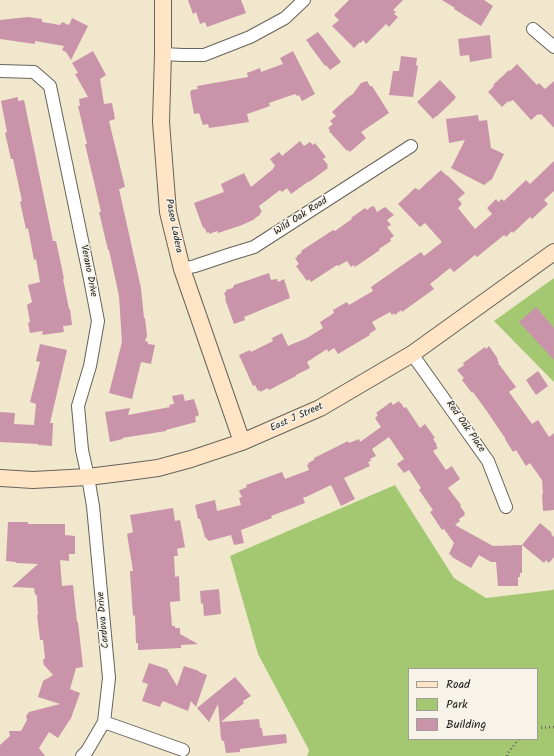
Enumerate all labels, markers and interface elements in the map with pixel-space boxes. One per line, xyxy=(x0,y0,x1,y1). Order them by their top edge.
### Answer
street label: Wild Oak Road xyxy=(272,195,330,239)
street label: Paseo Ladera xyxy=(162,198,184,254)
street label: Verano Drive xyxy=(77,244,99,298)
street label: Red Oak Place xyxy=(443,399,487,455)
street label: East J Street xyxy=(269,401,325,435)
street label: Cordova Drive xyxy=(96,591,112,649)
legend xyxy=(408,668,538,740)
text: Road xyxy=(446,675,470,694)
text: Park xyxy=(446,695,468,714)
text: Building xyxy=(446,715,486,734)

